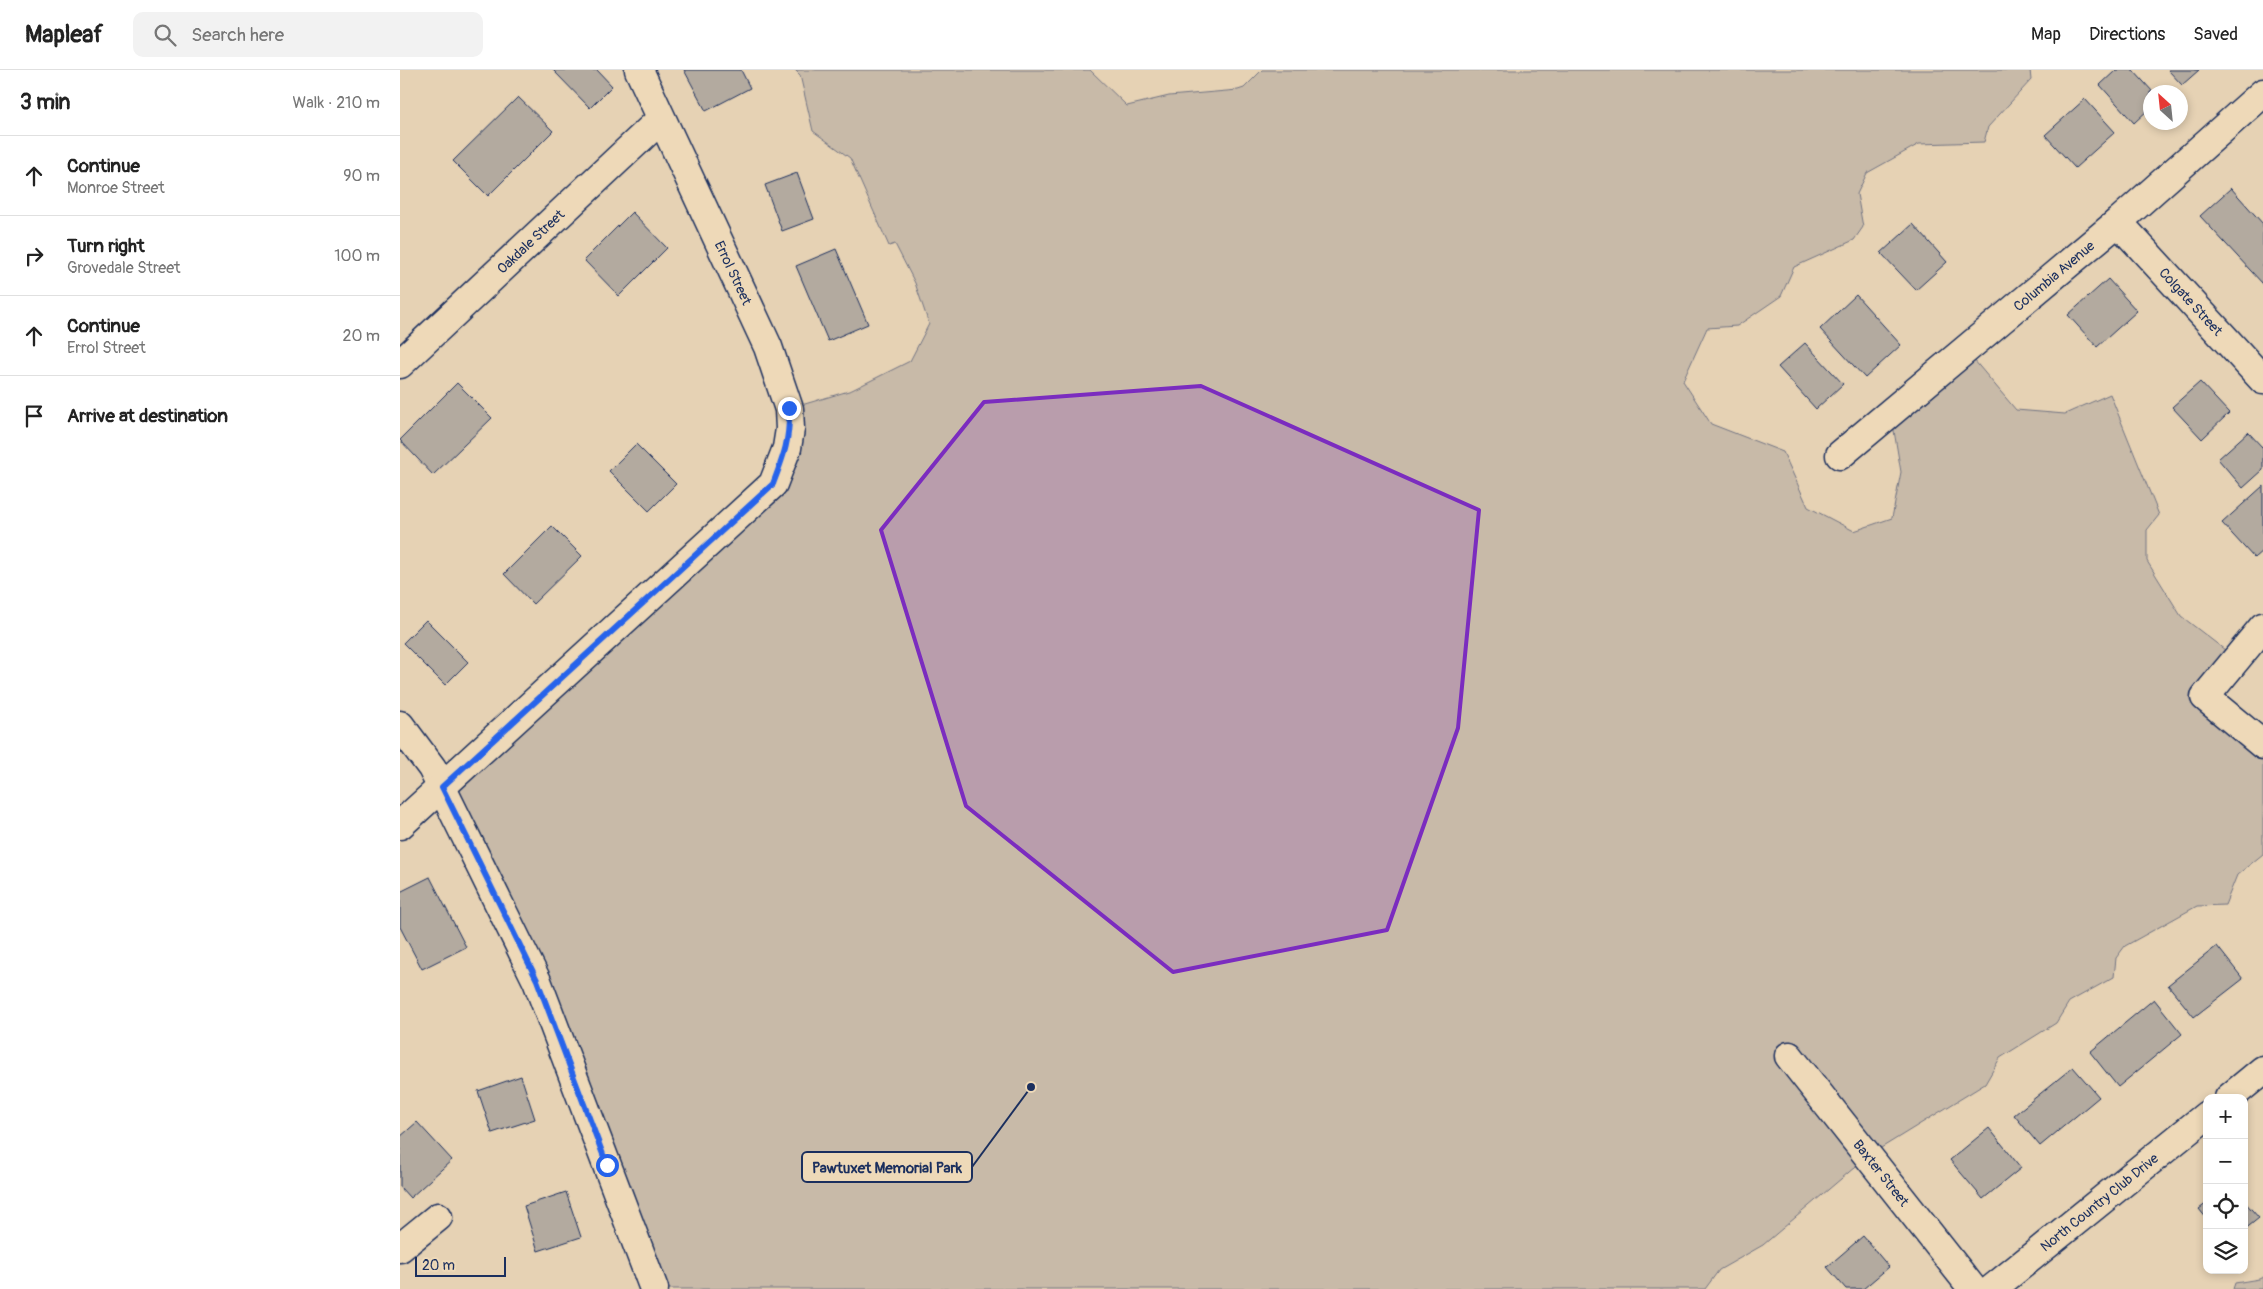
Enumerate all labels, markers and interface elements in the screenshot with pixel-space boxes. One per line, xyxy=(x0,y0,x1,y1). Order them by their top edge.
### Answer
search box xyxy=(133,12,483,57)
text: Mapleaf xyxy=(25,20,103,49)
icon: search xyxy=(151,21,179,49)
text: Search here xyxy=(191,23,284,47)
text: Map xyxy=(2031,23,2061,46)
text: Directions xyxy=(2089,23,2165,46)
text: Saved xyxy=(2193,23,2238,46)
north arrow xyxy=(2143,85,2188,130)
text: 3 min xyxy=(20,89,70,116)
text: Walk · 210 m xyxy=(292,93,380,113)
text: Continue xyxy=(67,154,140,178)
icon: ahead xyxy=(20,162,48,190)
text: 90 m xyxy=(343,166,380,186)
text: Monroe Street xyxy=(67,178,165,198)
street label: Oakdale Street xyxy=(493,206,568,277)
text: Turn right xyxy=(67,234,145,258)
street label: Columbia Avenue xyxy=(2010,237,2098,315)
street label: Errol Street xyxy=(711,238,755,308)
icon: right xyxy=(20,242,48,270)
text: 100 m xyxy=(334,246,380,266)
text: Grovedale Street xyxy=(67,258,181,278)
street label: Colgate Street xyxy=(2156,264,2227,339)
text: Continue xyxy=(67,314,140,338)
icon: ahead xyxy=(20,322,48,350)
text: 20 m xyxy=(342,326,380,346)
text: Errol Street xyxy=(67,338,146,358)
route end xyxy=(778,397,801,420)
icon: arrive xyxy=(20,402,48,430)
text: Arrive at destination xyxy=(67,404,228,428)
map controls xyxy=(2203,1094,2248,1274)
button: + xyxy=(2203,1094,2248,1139)
street label: Baxter Street xyxy=(1850,1136,1913,1210)
button: − xyxy=(2203,1139,2248,1184)
street label: North Country Club Drive xyxy=(2037,1149,2162,1255)
callout: Pawtuxet Memorial Park xyxy=(802,1152,972,1182)
route start xyxy=(596,1154,619,1177)
text: Pawtuxet Memorial Park xyxy=(812,1159,963,1178)
button: locate xyxy=(2203,1184,2248,1229)
button: layers xyxy=(2203,1229,2248,1274)
scale bar xyxy=(415,1254,506,1277)
text: 20 m xyxy=(422,1257,455,1274)

